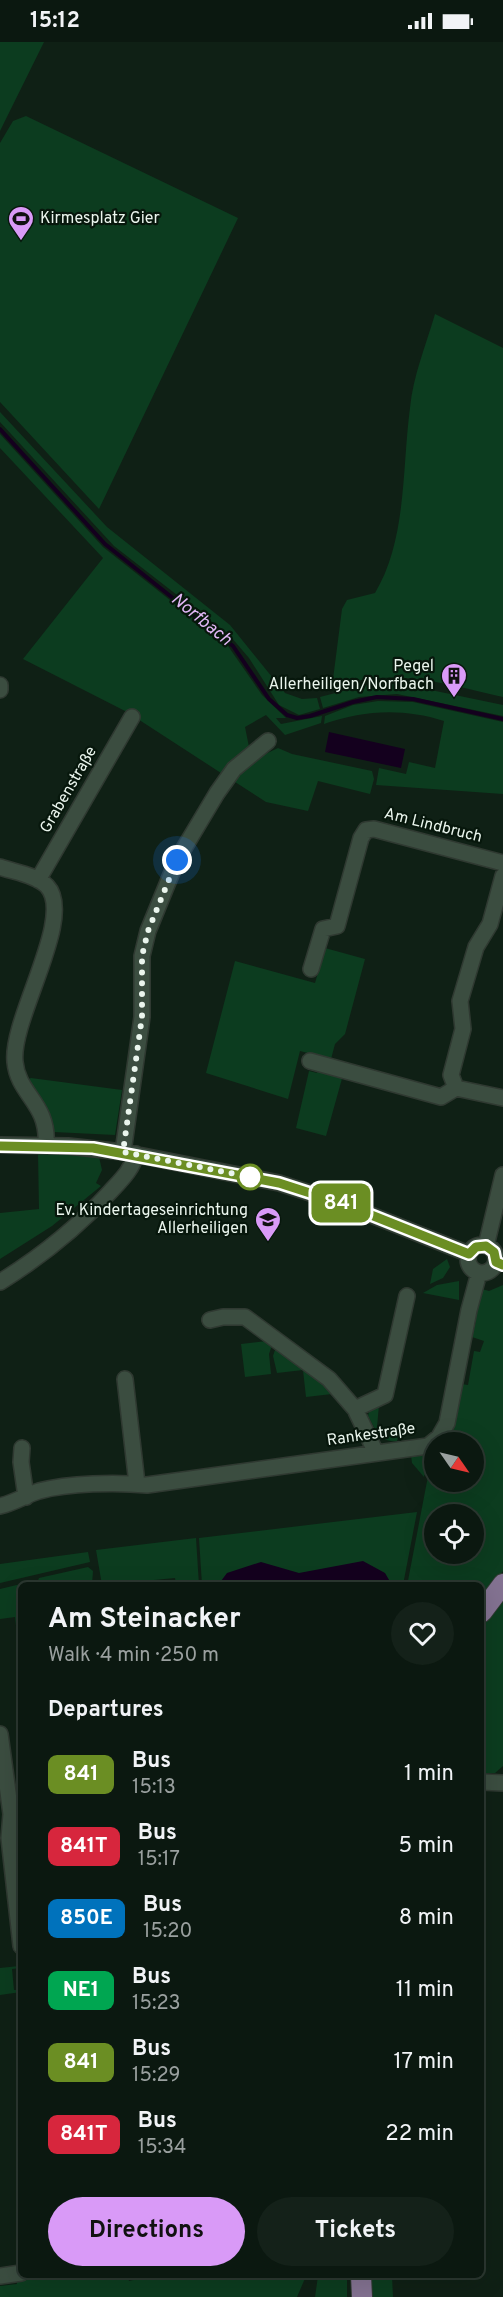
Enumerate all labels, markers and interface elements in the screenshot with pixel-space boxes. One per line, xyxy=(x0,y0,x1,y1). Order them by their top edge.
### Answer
text: 15:12 xyxy=(30,8,80,35)
sports icon: Kirmesplatz Gier xyxy=(6,204,36,242)
place label: Kirmesplatz Gier xyxy=(40,209,160,229)
water label: Norfbach xyxy=(166,588,236,652)
place label: Pegel Allerheiligen/Norfbach xyxy=(268,657,434,695)
building icon: Pegel Allerheiligen/Norfbach xyxy=(439,661,469,699)
street label: Grabenstraße xyxy=(36,743,102,837)
street label: Am Lindbruch xyxy=(382,804,484,848)
your location xyxy=(162,845,192,875)
unlabelled marker xyxy=(237,1164,263,1190)
line badge: 841 xyxy=(306,1184,376,1222)
text: 841 xyxy=(323,1190,359,1217)
place label: Ev. Kindertageseinrichtung Allerheiligen xyxy=(56,1201,248,1239)
school or university icon: Ev. Kindertageseinrichtung Allerheiligen xyxy=(253,1205,283,1243)
street label: Rankestraße xyxy=(325,1419,417,1451)
north arrow xyxy=(424,1432,484,1492)
map controls xyxy=(424,1432,484,1564)
button: locate xyxy=(424,1504,484,1564)
text: Am Steinacker xyxy=(48,1602,241,1638)
button: heart xyxy=(391,1602,454,1665)
text: Walk · 4 min · 250 m xyxy=(48,1643,219,1669)
text: Departures xyxy=(48,1697,164,1724)
text: Bus xyxy=(132,1748,171,1775)
text: 841 xyxy=(63,1761,99,1788)
text: 1 min xyxy=(404,1761,454,1788)
text: 15:13 xyxy=(132,1775,176,1801)
text: Bus xyxy=(138,1820,177,1847)
text: 841T xyxy=(60,1833,108,1860)
text: 5 min xyxy=(399,1833,454,1860)
text: 15:17 xyxy=(138,1847,180,1873)
text: Bus xyxy=(143,1892,182,1919)
text: 850E xyxy=(60,1905,113,1932)
text: 8 min xyxy=(399,1905,454,1932)
text: 15:20 xyxy=(143,1919,192,1945)
text: Bus xyxy=(132,1964,171,1991)
text: NE1 xyxy=(63,1977,99,2004)
text: 11 min xyxy=(396,1977,454,2004)
text: 15:23 xyxy=(132,1991,181,2017)
text: Bus xyxy=(132,2036,171,2063)
text: 841 xyxy=(63,2049,99,2076)
text: 17 min xyxy=(394,2049,454,2076)
text: 15:29 xyxy=(132,2063,181,2089)
text: Bus xyxy=(138,2108,177,2135)
text: 841T xyxy=(60,2121,108,2148)
text: 22 min xyxy=(385,2121,454,2148)
text: 15:34 xyxy=(138,2135,187,2161)
button: Directions xyxy=(48,2197,245,2266)
button: Tickets xyxy=(257,2197,454,2266)

